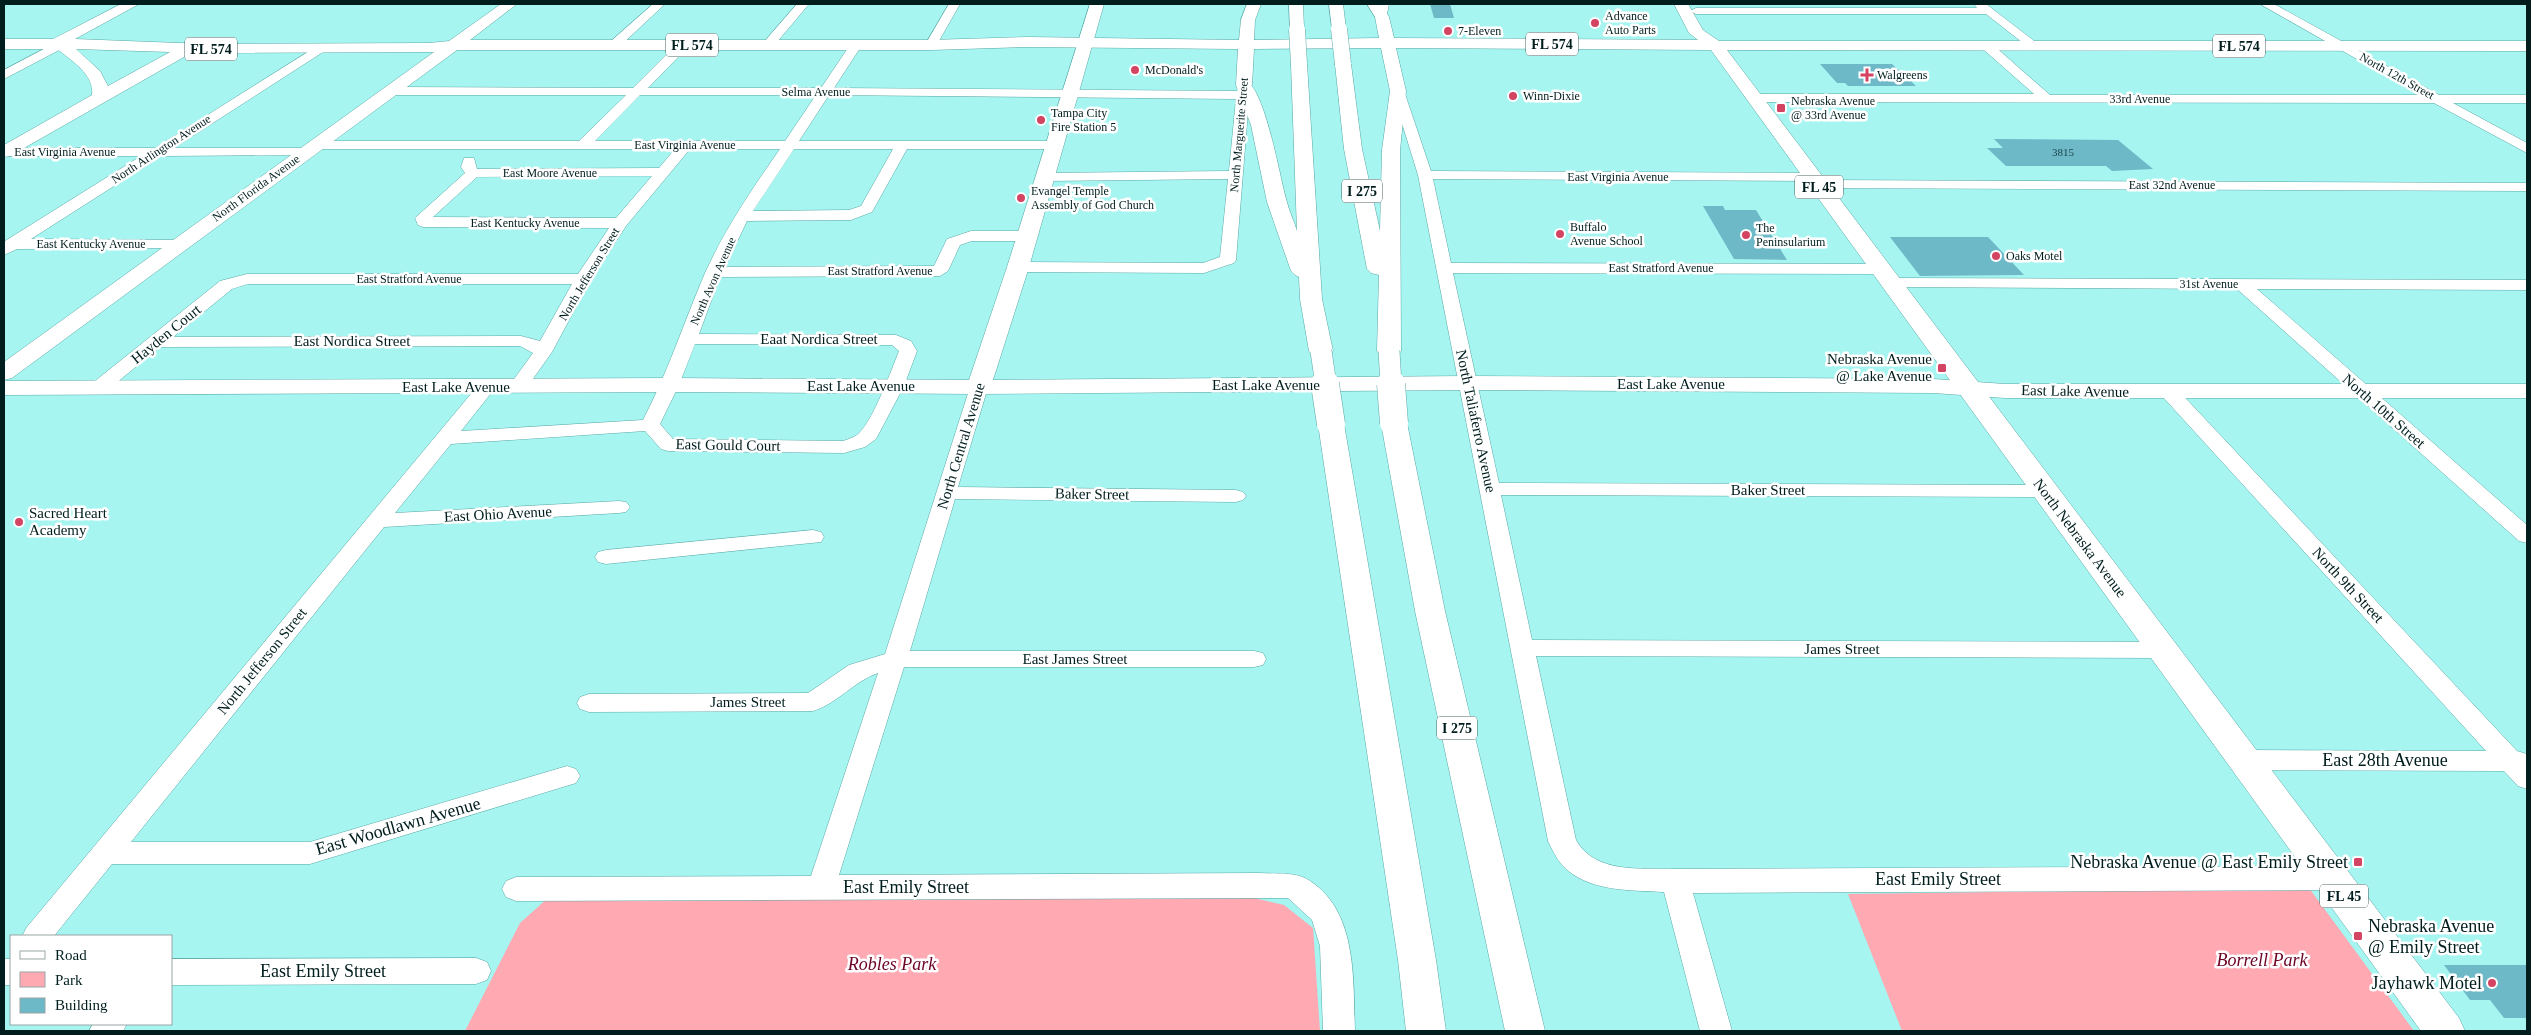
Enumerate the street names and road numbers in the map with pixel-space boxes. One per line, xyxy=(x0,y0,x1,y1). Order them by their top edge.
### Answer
road number: FL 574 xyxy=(1526,33,1578,56)
road number: FL 574 xyxy=(666,34,718,56)
road number: FL 574 xyxy=(2213,34,2265,58)
road number: FL 574 xyxy=(185,38,237,61)
street label: North 12th Street xyxy=(2357,50,2437,103)
street label: North Marguerite Street xyxy=(1227,76,1251,193)
street label: Selma Avenue xyxy=(782,85,850,99)
street label: 33rd Avenue xyxy=(2110,92,2170,106)
street label: North Arlington Avenue xyxy=(109,112,213,186)
street label: East Virginia Avenue xyxy=(634,138,736,152)
street label: East Virginia Avenue xyxy=(14,145,116,159)
street label: North Florida Avenue xyxy=(210,152,302,224)
street label: East Moore Avenue xyxy=(503,166,597,180)
street label: East Virginia Avenue xyxy=(1567,170,1669,184)
road number: FL 45 xyxy=(1795,176,1843,198)
street label: East 32nd Avenue xyxy=(2129,178,2215,192)
road number: I 275 xyxy=(1342,180,1382,202)
street label: East Kentucky Avenue xyxy=(470,216,580,230)
street label: North Jefferson Street xyxy=(556,225,623,323)
street label: North Avon Avenue xyxy=(687,235,739,327)
street label: East Kentucky Avenue xyxy=(36,237,146,251)
street label: East Stratford Avenue xyxy=(1608,261,1714,275)
street label: East Stratford Avenue xyxy=(827,264,933,278)
street label: East Stratford Avenue xyxy=(356,272,462,286)
street label: 31st Avenue xyxy=(2180,277,2238,291)
street label: Hayden Court xyxy=(128,301,205,367)
street label: Eaat Nordica Street xyxy=(760,331,879,347)
street label: East Nordica Street xyxy=(294,333,411,349)
street label: North Taliaferro Avenue xyxy=(1453,348,1499,494)
street label: North 10th Street xyxy=(2339,371,2429,452)
street label: East Lake Avenue xyxy=(1617,376,1725,392)
street label: East Lake Avenue xyxy=(1212,377,1320,393)
street label: East Lake Avenue xyxy=(807,378,915,394)
street label: East Lake Avenue xyxy=(402,379,510,395)
street label: North Central Avenue xyxy=(934,381,988,511)
street label: East Lake Avenue xyxy=(2021,382,2129,400)
street label: East Gould Court xyxy=(675,436,781,454)
street label: North Nebraska Avenue xyxy=(2030,476,2130,601)
street label: Baker Street xyxy=(1731,482,1806,498)
street label: Baker Street xyxy=(1055,485,1130,503)
street label: East Ohio Avenue xyxy=(444,503,553,525)
street label: North 9th Street xyxy=(2309,544,2387,626)
street label: North Jefferson Street xyxy=(214,604,310,717)
street label: James Street xyxy=(1804,641,1881,657)
street label: East James Street xyxy=(1023,651,1128,667)
street label: James Street xyxy=(710,694,787,710)
road number: I 275 xyxy=(1437,716,1477,740)
street label: East 28th Avenue xyxy=(2322,750,2448,770)
street label: East Woodlawn Avenue xyxy=(313,793,483,859)
street label: East Emily Street xyxy=(1875,869,2001,889)
street label: East Emily Street xyxy=(843,877,969,897)
road number: FL 45 xyxy=(2320,884,2368,908)
street label: East Emily Street xyxy=(260,961,386,981)

